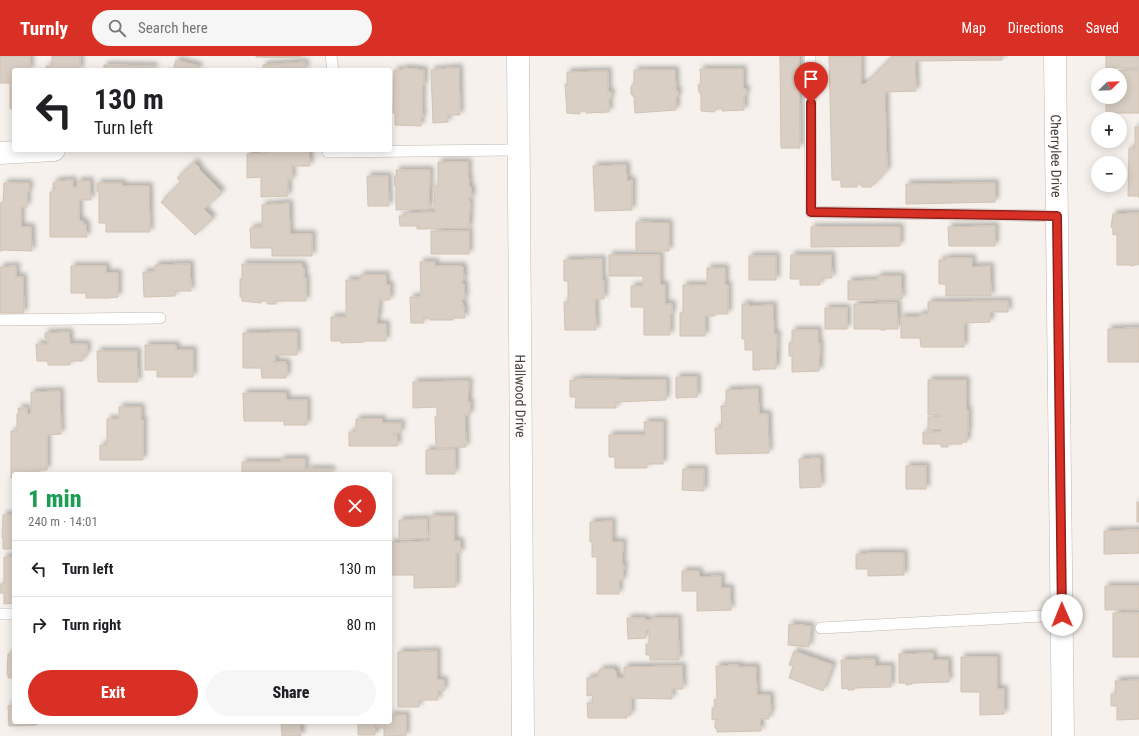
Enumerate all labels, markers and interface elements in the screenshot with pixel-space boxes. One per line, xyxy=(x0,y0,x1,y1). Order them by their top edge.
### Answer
search box xyxy=(92,10,372,46)
text: Turnly xyxy=(20,17,68,40)
icon: search xyxy=(106,17,128,39)
text: Search here xyxy=(138,19,208,37)
text: Map xyxy=(962,20,986,36)
text: Directions xyxy=(1008,20,1064,36)
text: Saved xyxy=(1086,20,1119,36)
pin xyxy=(794,62,828,103)
icon: arrive xyxy=(800,68,822,90)
north arrow xyxy=(1091,68,1127,104)
map controls xyxy=(1091,68,1127,192)
text: 130 m xyxy=(94,83,164,116)
icon: left xyxy=(28,84,80,136)
button: + xyxy=(1091,112,1127,148)
street label: Cherrylee Drive xyxy=(1048,114,1065,198)
text: Turn left xyxy=(94,117,153,138)
button: − xyxy=(1091,156,1127,192)
street label: Hallwood Drive xyxy=(512,354,529,438)
text: 1 min xyxy=(28,485,82,513)
button: close xyxy=(334,485,376,527)
text: 240 m · 14:01 xyxy=(28,514,98,529)
icon: left xyxy=(28,558,50,580)
text: Turn left xyxy=(62,560,113,578)
text: 130 m xyxy=(339,560,376,578)
position arrow xyxy=(1041,594,1083,636)
icon: right xyxy=(28,614,50,636)
text: Turn right xyxy=(62,616,121,634)
text: 80 m xyxy=(346,616,376,634)
button: Exit xyxy=(28,670,198,716)
button: Share xyxy=(206,670,376,716)

